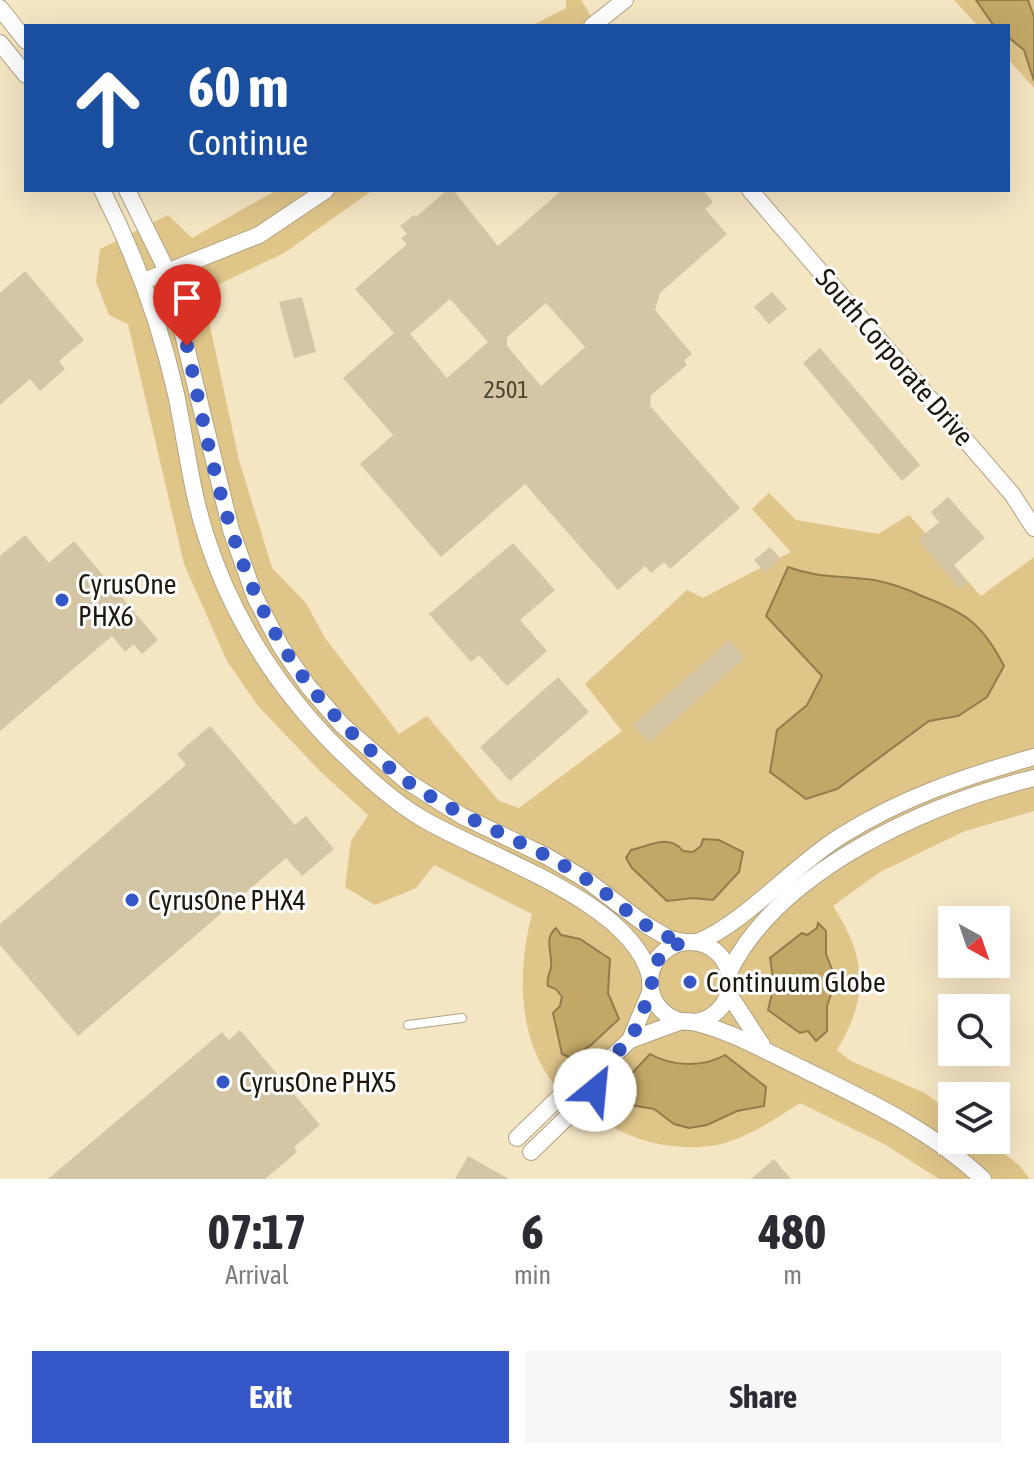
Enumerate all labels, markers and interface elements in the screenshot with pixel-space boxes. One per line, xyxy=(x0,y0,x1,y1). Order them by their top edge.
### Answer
text: 60 m xyxy=(188,55,289,119)
icon: ahead xyxy=(56,56,160,160)
text: Continue xyxy=(188,121,308,163)
street label: South Corporate Drive xyxy=(810,262,980,452)
pin xyxy=(153,264,221,346)
icon: arrive xyxy=(165,276,209,320)
house number: 2501 xyxy=(483,376,529,403)
place label: CyrusOne PHX6 xyxy=(78,568,176,632)
marker: CyrusOne PHX6 xyxy=(53,591,71,609)
place label: CyrusOne PHX4 xyxy=(148,884,306,916)
marker: CyrusOne PHX4 xyxy=(123,891,141,909)
north arrow xyxy=(938,906,1010,978)
map controls xyxy=(938,906,1010,1154)
place label: Continuum Globe xyxy=(706,966,886,998)
marker: Continuum Globe xyxy=(681,973,699,991)
button: search xyxy=(938,994,1010,1066)
position arrow xyxy=(553,1048,637,1132)
place label: CyrusOne PHX5 xyxy=(239,1066,397,1098)
marker: CyrusOne PHX5 xyxy=(214,1073,232,1091)
button: layers xyxy=(938,1082,1010,1154)
text: 07:17 xyxy=(208,1204,306,1259)
text: 6 xyxy=(521,1204,544,1259)
text: 480 xyxy=(759,1204,826,1259)
text: Arrival xyxy=(225,1260,289,1290)
text: min xyxy=(514,1260,551,1290)
text: m xyxy=(783,1260,802,1290)
button: Exit xyxy=(32,1351,509,1443)
button: Share xyxy=(525,1351,1002,1443)

